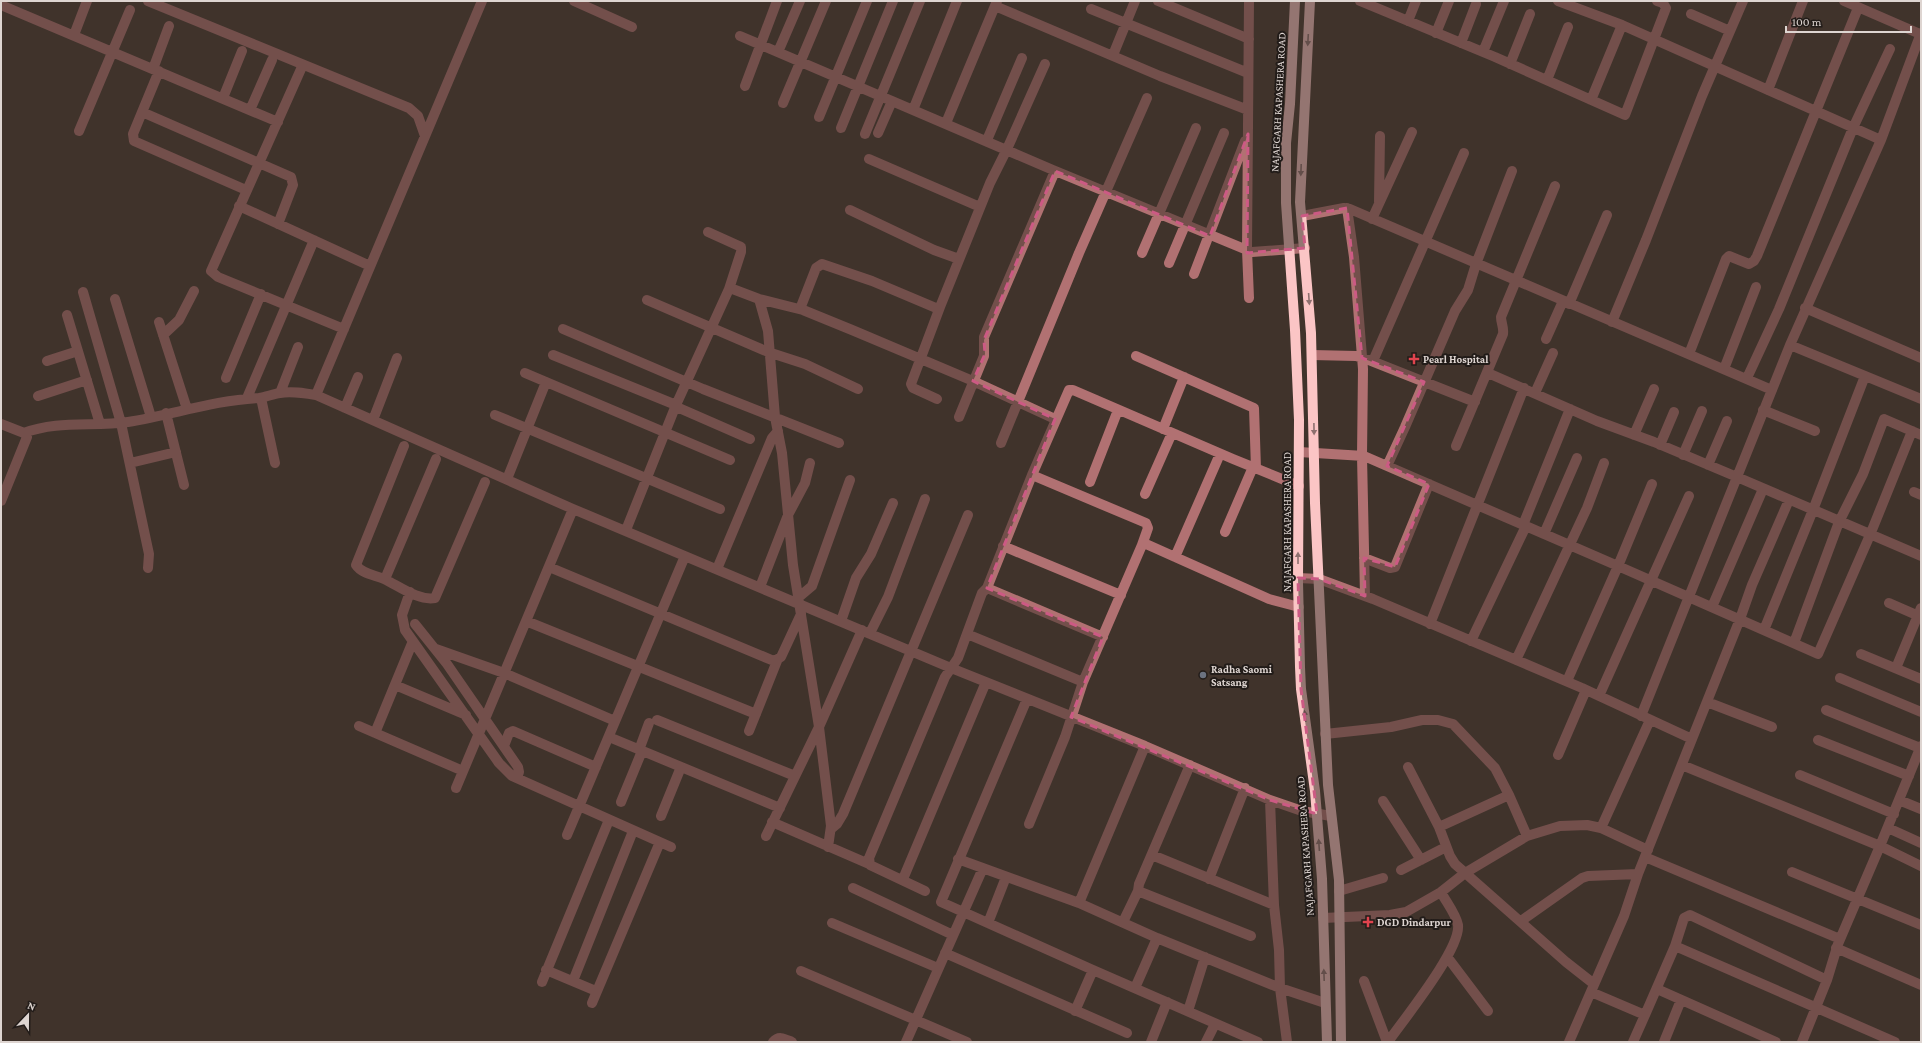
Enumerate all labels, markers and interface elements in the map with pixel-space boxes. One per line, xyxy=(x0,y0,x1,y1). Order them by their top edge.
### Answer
scale bar xyxy=(1786,8,1911,34)
text: 100 m xyxy=(1792,15,1822,29)
street label: NAJAFGARH KAPASHERA ROAD xyxy=(1268,32,1289,172)
one-way arrow xyxy=(1305,34,1312,46)
one-way arrow xyxy=(1298,164,1304,177)
one-way arrow xyxy=(1305,293,1312,305)
marker: Pearl Hospital xyxy=(1408,353,1420,365)
place label: Pearl Hospital xyxy=(1423,353,1489,365)
one-way arrow xyxy=(1311,423,1317,436)
street label: NAJAFGARH KAPASHERA ROAD xyxy=(1281,452,1294,592)
one-way arrow xyxy=(1295,551,1301,564)
place label: Radha Saomi Satsang xyxy=(1211,663,1273,688)
marker: Radha Saomi Satsang xyxy=(1198,670,1208,680)
one-way arrow xyxy=(1302,710,1308,722)
street label: NAJAFGARH KAPASHERA ROAD xyxy=(1294,776,1317,916)
one-way arrow xyxy=(1316,839,1323,851)
marker: DGD Dindarpur xyxy=(1362,916,1374,928)
place label: DGD Dindarpur xyxy=(1377,916,1452,928)
one-way arrow xyxy=(1321,969,1328,981)
north arrow xyxy=(8,995,48,1035)
text: N xyxy=(26,999,38,1013)

